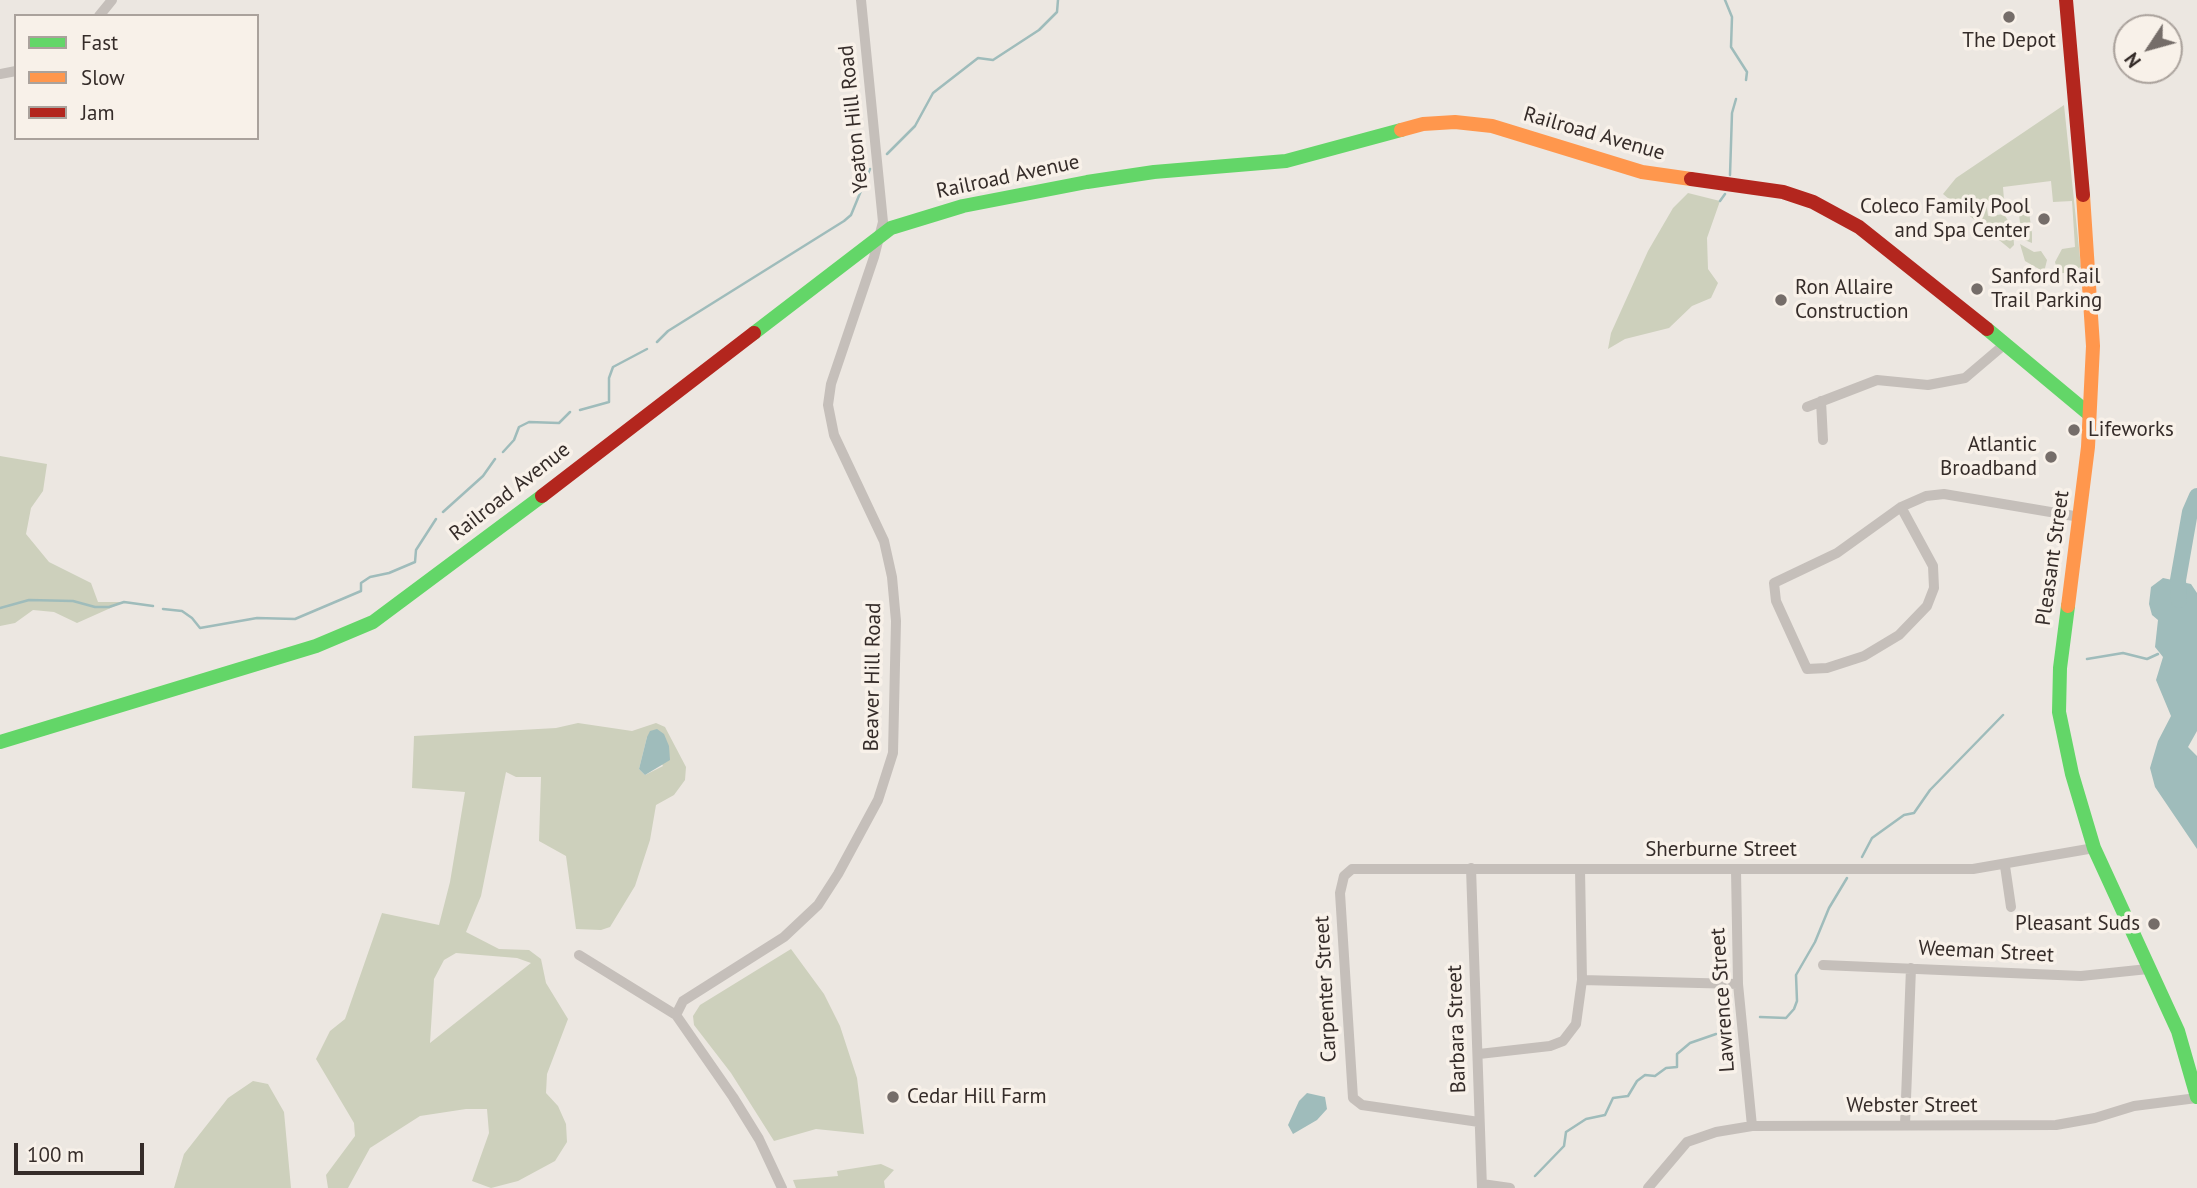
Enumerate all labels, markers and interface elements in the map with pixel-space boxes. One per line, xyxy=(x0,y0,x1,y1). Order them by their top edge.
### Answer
marker: The Depot xyxy=(2001,9,2017,25)
legend xyxy=(14,14,259,140)
north arrow xyxy=(2113,14,2183,84)
place label: The Depot xyxy=(1962,28,2056,54)
text: Fast xyxy=(81,29,118,56)
street label: Yeaton Hill Road xyxy=(834,44,874,194)
text: N xyxy=(2119,48,2146,72)
text: Slow xyxy=(81,64,125,91)
text: Jam xyxy=(81,99,115,126)
street label: Railroad Avenue xyxy=(1520,102,1668,166)
street label: Railroad Avenue xyxy=(934,150,1082,204)
place label: Coleco Family Pool and Spa Center xyxy=(1860,194,2030,244)
marker: Coleco Family Pool and Spa Center xyxy=(2036,211,2052,227)
place label: Sanford Rail Trail Parking xyxy=(1991,264,2102,314)
place label: Ron Allaire Construction xyxy=(1795,275,1908,325)
marker: Sanford Rail Trail Parking xyxy=(1969,281,1985,297)
marker: Ron Allaire Construction xyxy=(1773,292,1789,308)
place label: Lifeworks xyxy=(2088,417,2174,443)
marker: Lifeworks xyxy=(2066,422,2082,438)
place label: Atlantic Broadband xyxy=(1940,432,2037,482)
street label: Railroad Avenue xyxy=(445,437,575,547)
marker: Atlantic Broadband xyxy=(2043,449,2059,465)
street label: Pleasant Street xyxy=(2031,489,2075,627)
street label: Beaver Hill Road xyxy=(859,602,887,752)
street label: Sherburne Street xyxy=(1645,837,1797,863)
place label: Pleasant Suds xyxy=(2015,911,2140,937)
street label: Carpenter Street xyxy=(1310,915,1342,1063)
marker: Pleasant Suds xyxy=(2146,916,2162,932)
street label: Lawrence Street xyxy=(1705,927,1741,1073)
street label: Weeman Street xyxy=(1918,936,2054,968)
street label: Barbara Street xyxy=(1442,964,1472,1094)
place label: Cedar Hill Farm xyxy=(907,1084,1046,1110)
marker: Cedar Hill Farm xyxy=(885,1089,901,1105)
street label: Webster Street xyxy=(1846,1093,1978,1119)
scale bar xyxy=(18,1128,147,1172)
text: 100 m xyxy=(27,1141,84,1168)

